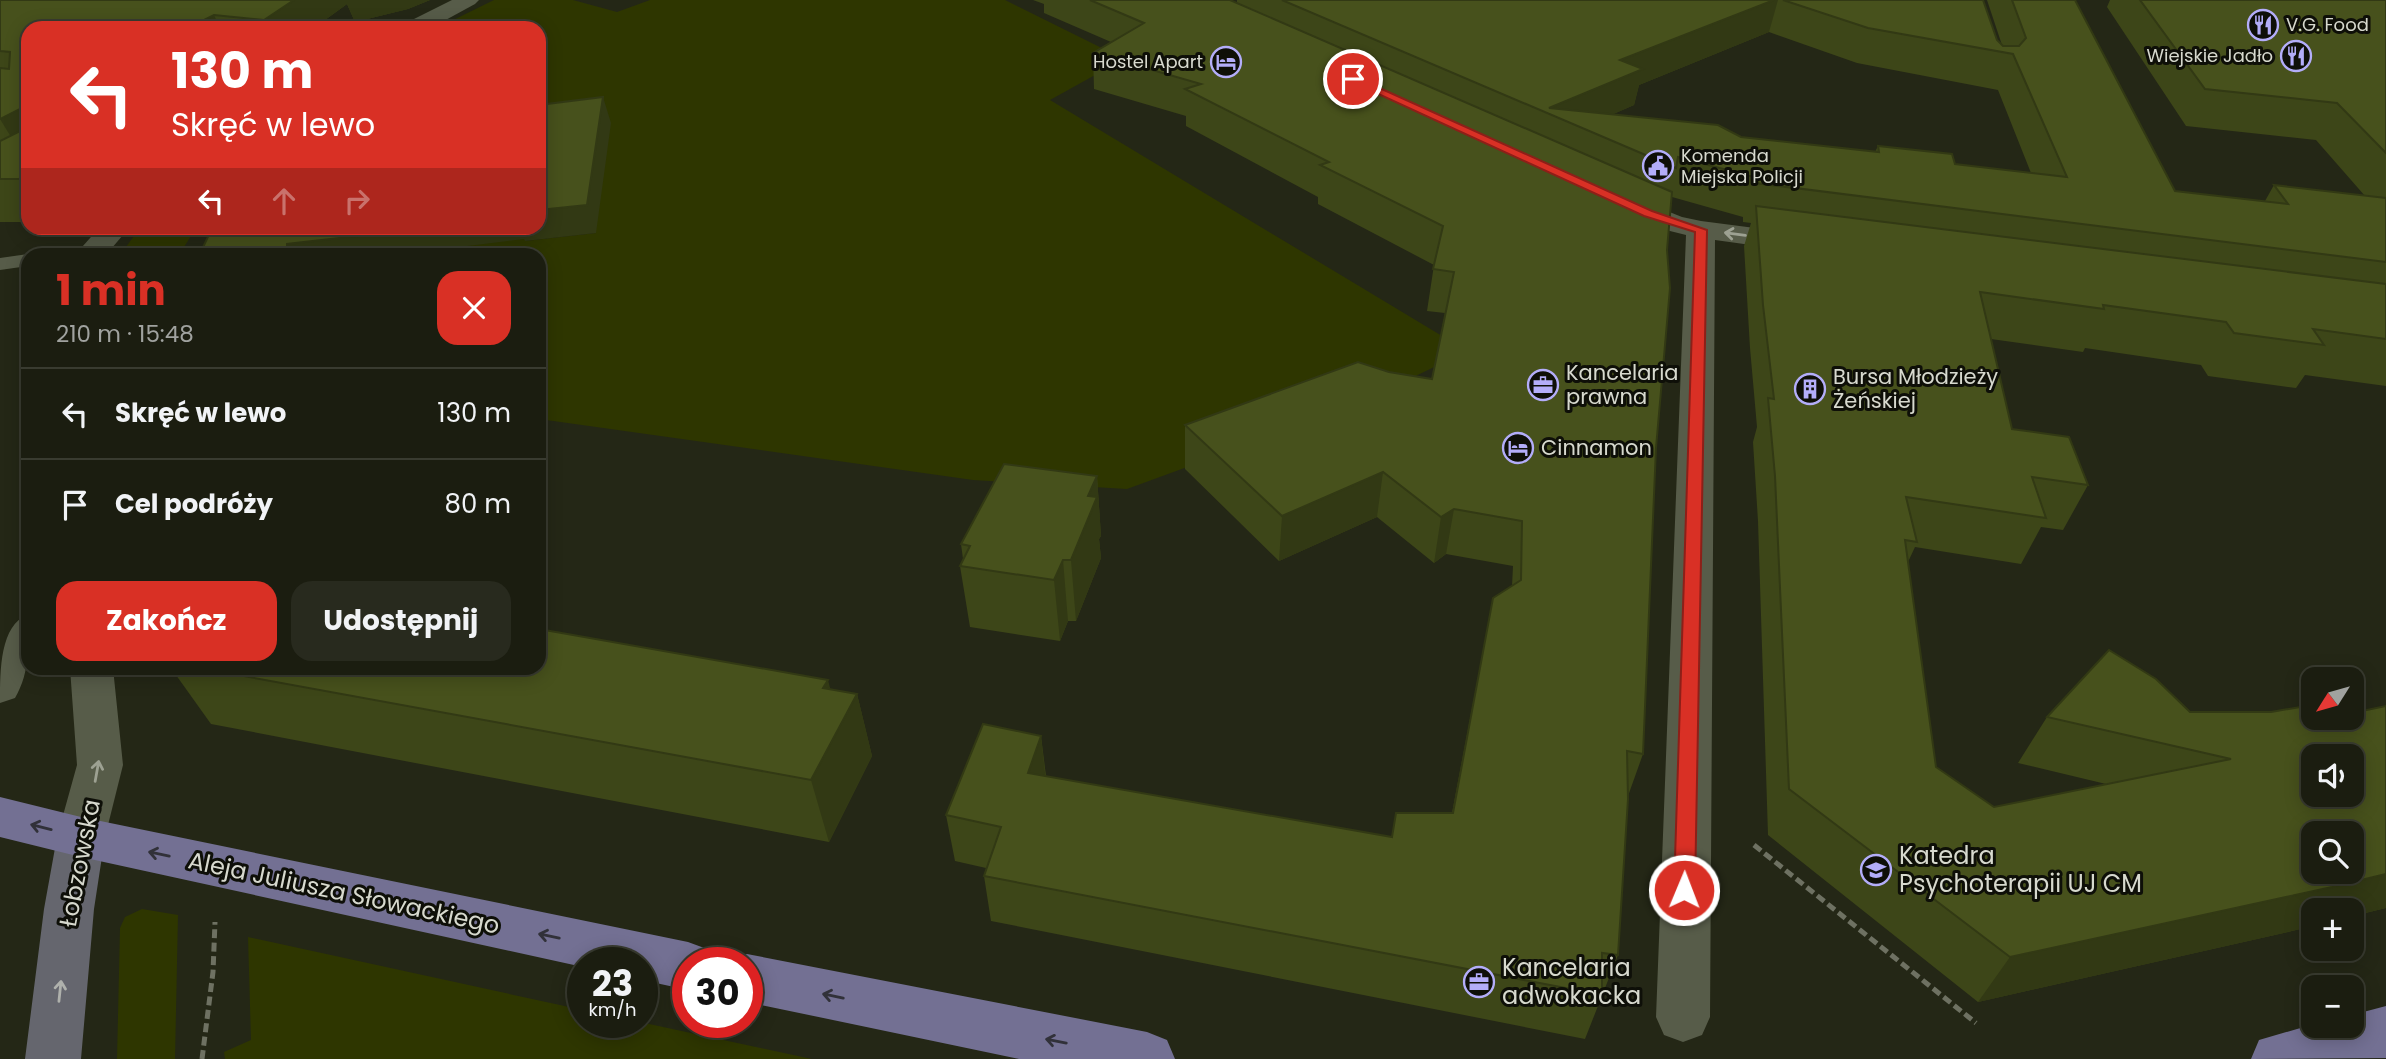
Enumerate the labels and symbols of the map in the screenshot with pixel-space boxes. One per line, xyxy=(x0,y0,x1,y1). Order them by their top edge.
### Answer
restaurant icon: V.G. Food xyxy=(2246,8,2280,42)
place label: V.G. Food xyxy=(2286,12,2369,37)
restaurant icon: Wiejskie Jadło xyxy=(2279,39,2313,73)
place label: Wiejskie Jadło xyxy=(2146,43,2273,68)
hotel icon: Hostel Apart xyxy=(1209,45,1243,79)
place label: Hostel Apart xyxy=(1093,49,1203,74)
pin xyxy=(1323,49,1383,109)
place label: Komenda Miejska Policji xyxy=(1681,143,1803,189)
public building icon: Komenda Miejska Policji xyxy=(1641,149,1675,183)
one-way arrow xyxy=(1724,228,1747,241)
place label: Kancelaria prawna xyxy=(1566,358,1679,411)
place label: Bursa Młodzieży Żeńskiej xyxy=(1833,362,1998,415)
office icon: Kancelaria prawna xyxy=(1526,368,1560,402)
building icon: Bursa Młodzieży Żeńskiej xyxy=(1793,372,1827,406)
hotel icon: Cinnamon xyxy=(1501,431,1535,465)
place label: Cinnamon xyxy=(1541,433,1652,462)
north arrow xyxy=(2301,667,2364,730)
one-way arrow xyxy=(91,760,104,783)
street label: Łobzowska xyxy=(51,796,108,929)
one-way arrow xyxy=(30,820,52,833)
place label: Katedra Psychoterapii UJ CM xyxy=(1899,839,2142,900)
street label: Aleja Juliusza Słowackiego xyxy=(185,843,503,942)
one-way arrow xyxy=(148,846,171,860)
position arrow xyxy=(1647,853,1721,927)
school or university icon: Katedra Psychoterapii UJ CM xyxy=(1859,853,1893,887)
one-way arrow xyxy=(538,929,561,942)
speed limit sign: 30 xyxy=(672,947,763,1038)
place label: Kancelaria adwokacka xyxy=(1502,951,1641,1012)
office icon: Kancelaria adwokacka xyxy=(1462,965,1496,999)
one-way arrow xyxy=(54,980,67,1003)
one-way arrow xyxy=(822,989,845,1003)
one-way arrow xyxy=(1045,1034,1068,1047)

